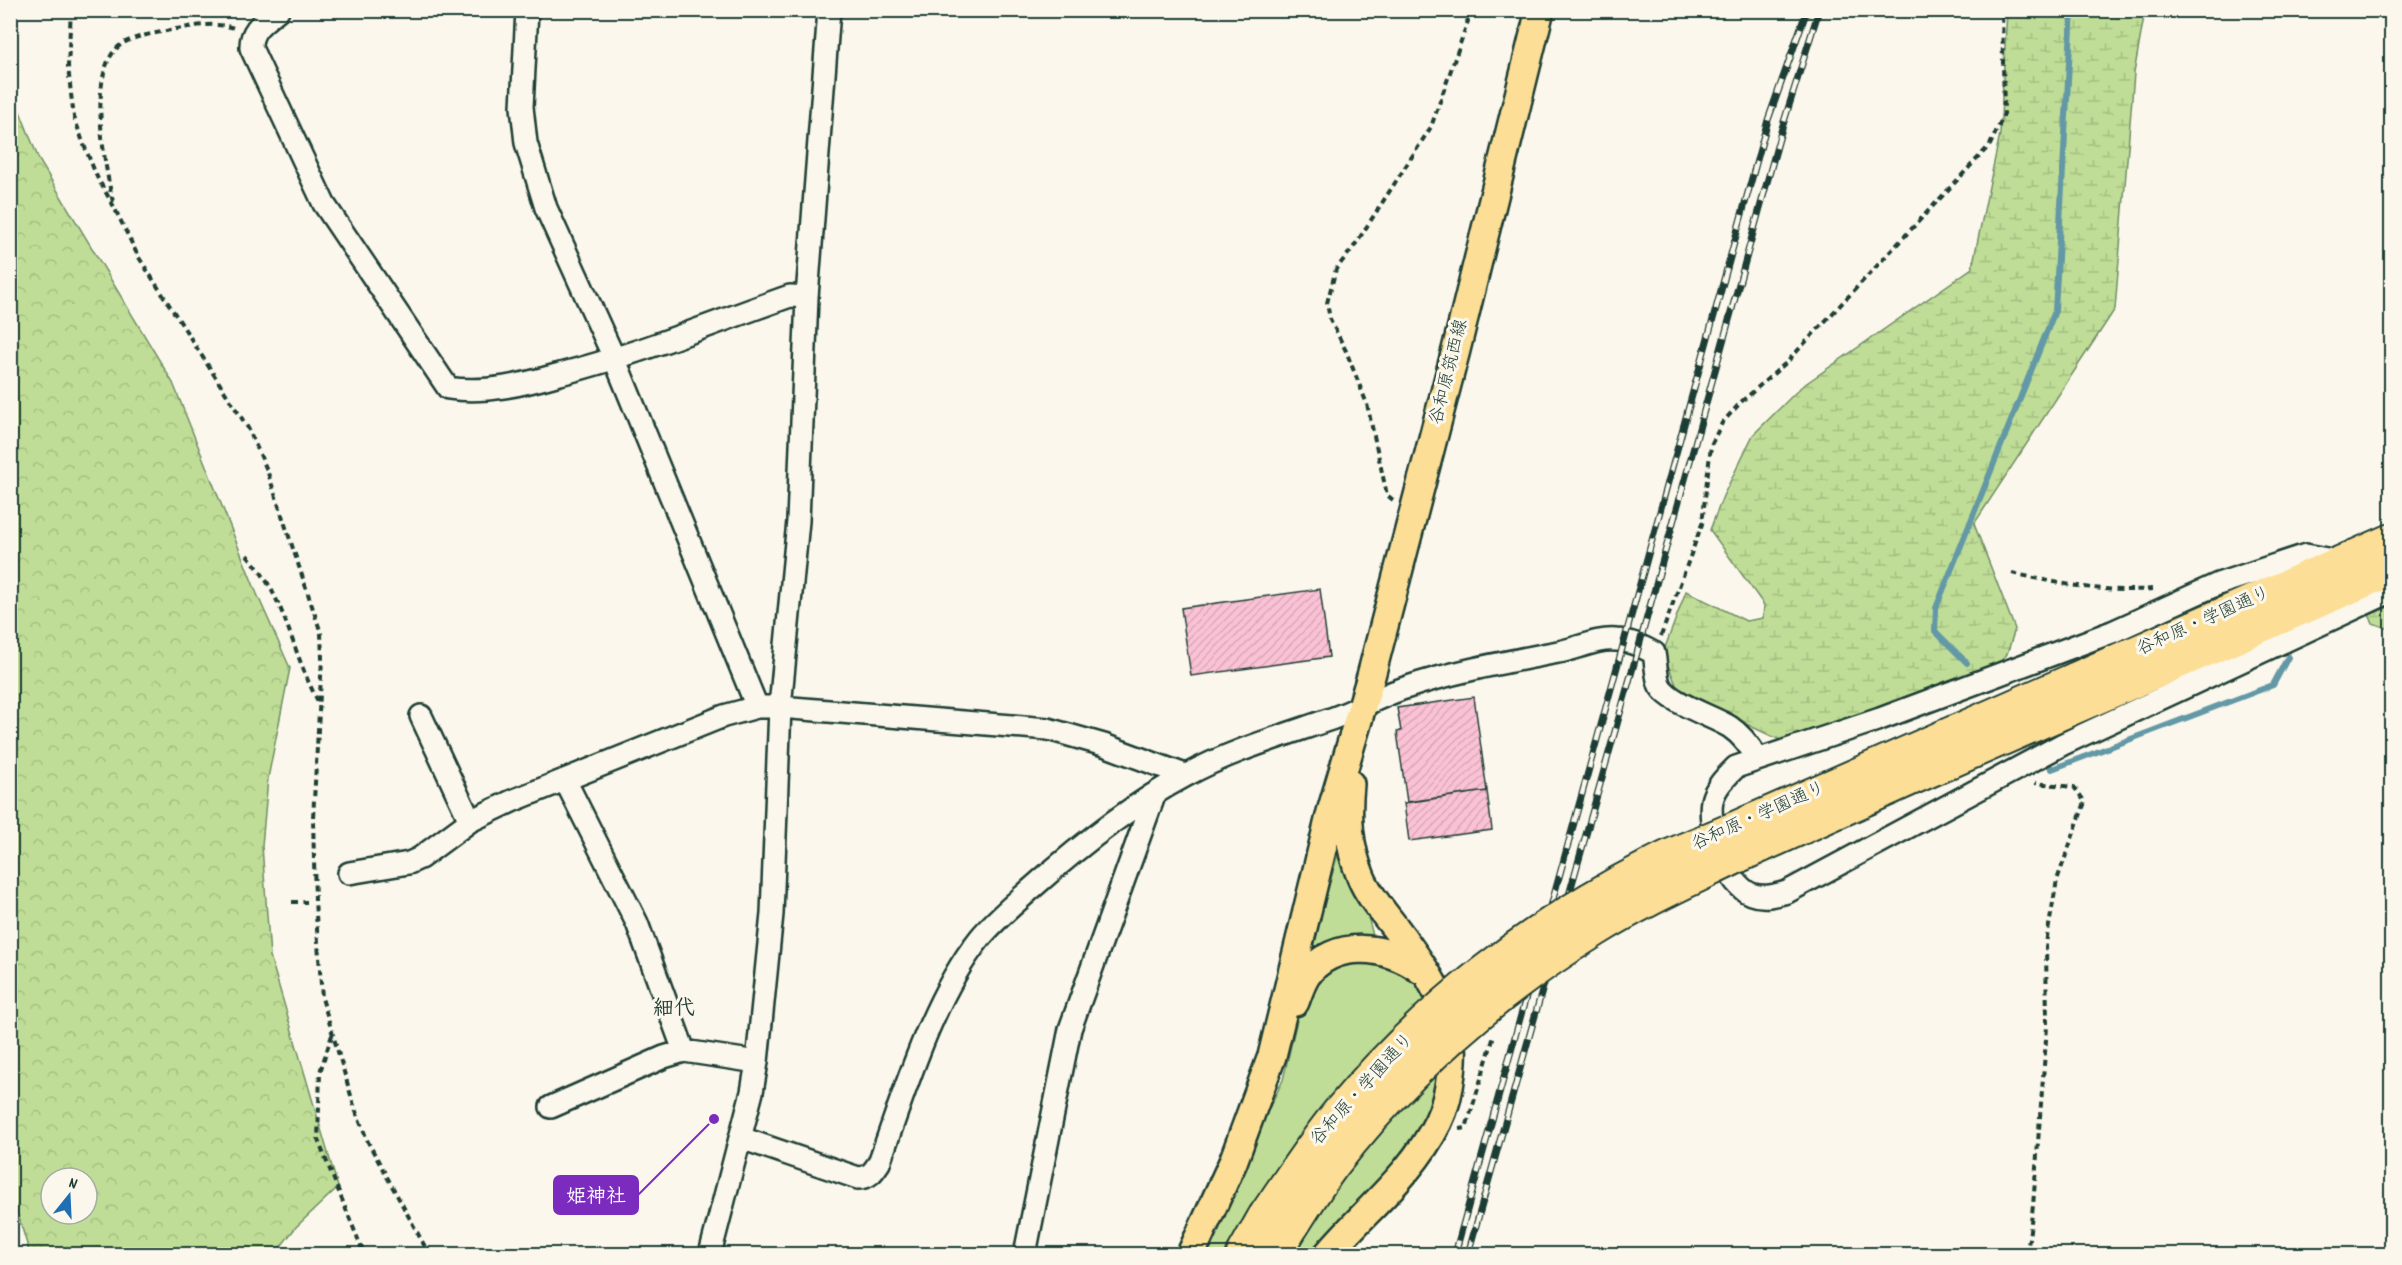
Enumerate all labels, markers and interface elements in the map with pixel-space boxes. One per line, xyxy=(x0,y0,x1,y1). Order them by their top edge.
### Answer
street label: 谷和原筑西線 xyxy=(1425,317,1475,427)
street label: 谷和原・学園通り xyxy=(2133,581,2275,663)
street label: 谷和原・学園通り xyxy=(1688,776,1830,858)
district label: 細代 xyxy=(653,995,695,1025)
street label: 谷和原・学園通り xyxy=(1306,1028,1420,1152)
north arrow xyxy=(39,1166,99,1226)
text: N xyxy=(66,1172,80,1196)
callout: 姫神社 xyxy=(554,1176,638,1214)
text: 姫神社 xyxy=(566,1184,626,1212)

